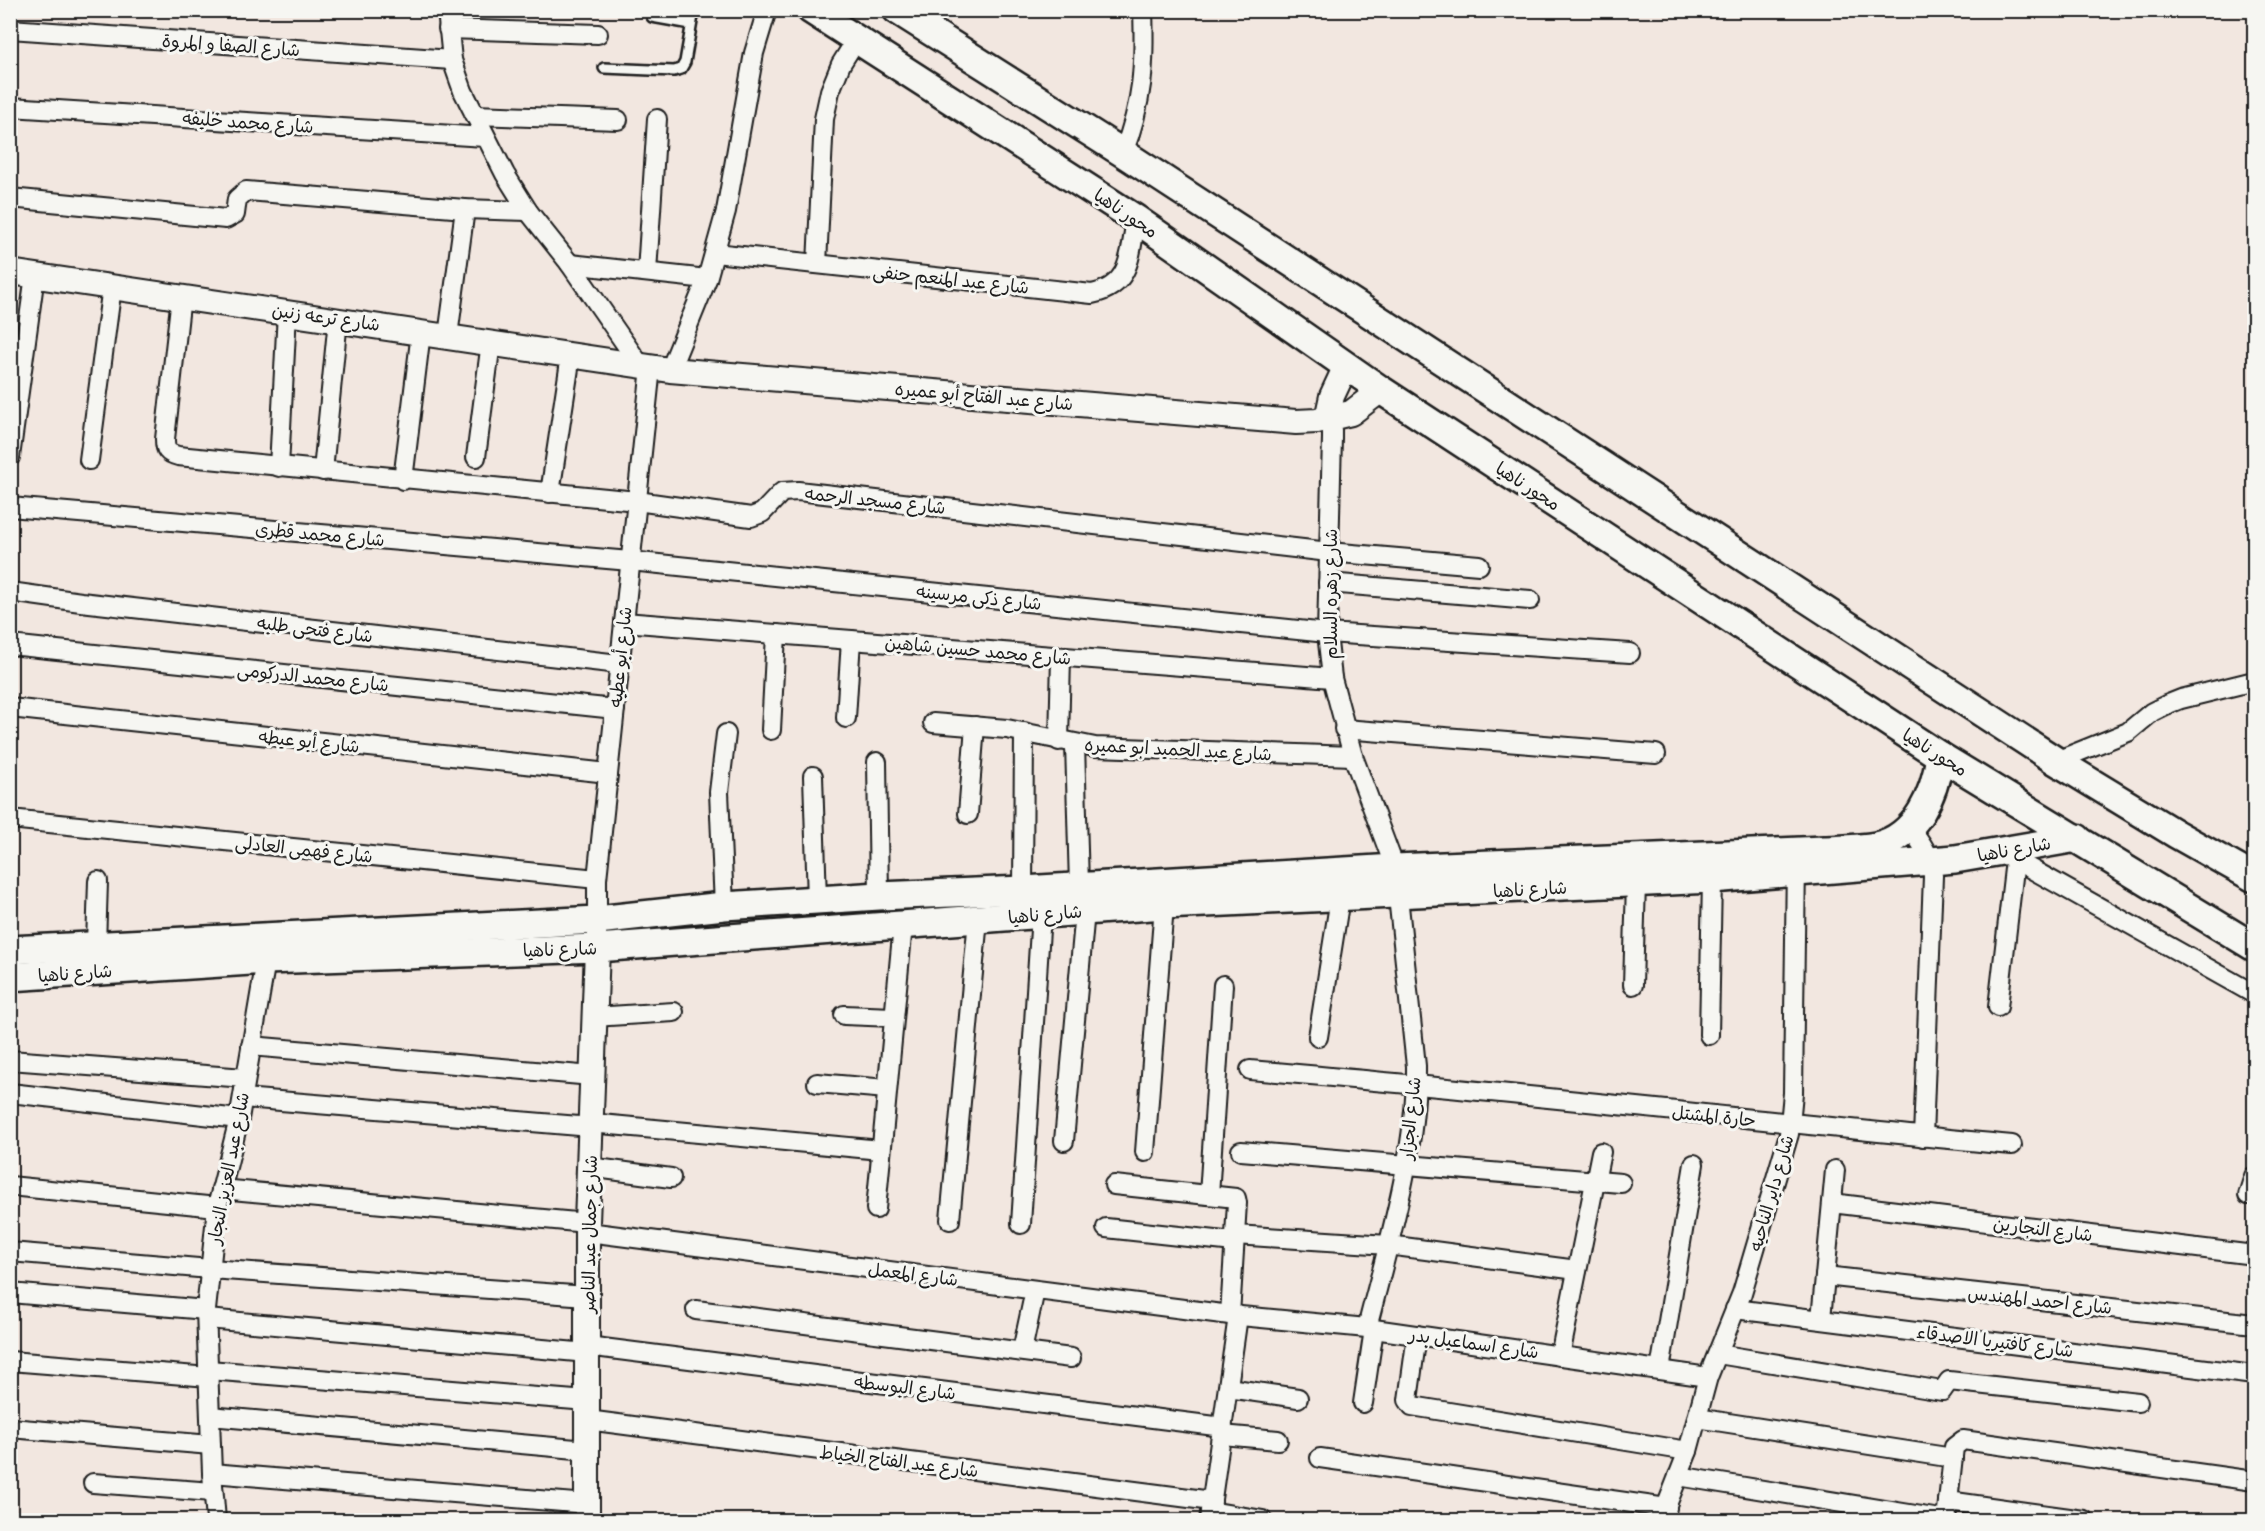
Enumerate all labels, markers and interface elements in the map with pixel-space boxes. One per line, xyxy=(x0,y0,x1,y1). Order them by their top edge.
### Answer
street label: شارع الصفا و المروة xyxy=(161,28,301,62)
street label: شارع محمد خليفه xyxy=(182,105,314,139)
street label: محور ناهيا xyxy=(1089,182,1163,244)
street label: شارع عبد المنعم حنفى xyxy=(872,258,1030,302)
street label: شارع ترعه زنين xyxy=(270,297,382,337)
street label: شارع عبد الفتاح أبو عميره xyxy=(894,376,1074,416)
street label: محور ناهيا xyxy=(1491,456,1565,516)
street label: شارع مسجد الرحمه xyxy=(803,480,947,520)
street label: شارع محمد قطرى xyxy=(254,516,386,552)
street label: شارع زهره السلام xyxy=(1318,529,1345,659)
street label: شارع ذكى مرسينه xyxy=(915,578,1043,616)
street label: شارع أبو عطيه xyxy=(602,605,638,709)
street label: شارع فتحى طلبه xyxy=(256,609,374,649)
street label: شارع محمد حسين شاهين xyxy=(884,629,1072,671)
street label: شارع محمد الدركومى xyxy=(236,657,390,697)
street label: محور ناهيا xyxy=(1897,722,1973,782)
street label: شارع أبو عيطه xyxy=(257,723,361,759)
street label: شارع عبد الحميد ابو عميره xyxy=(1084,732,1272,766)
street label: شارع فهمى العادلى xyxy=(234,829,374,869)
street label: شارع ناهيا xyxy=(1975,830,2053,868)
street label: شارع ناهيا xyxy=(1492,875,1568,903)
street label: شارع ناهيا xyxy=(1007,898,1083,930)
street label: شارع ناهيا xyxy=(522,935,598,963)
street label: شارع ناهيا xyxy=(37,958,113,988)
street label: شارع الجزار xyxy=(1393,1075,1427,1163)
street label: شارع عبد العزيز النجار xyxy=(201,1090,255,1248)
street label: حارة المشتل xyxy=(1671,1099,1757,1133)
street label: شارع داير الناحيه xyxy=(1742,1132,1800,1254)
street label: شارع جمال عبد الناصر xyxy=(575,1155,603,1315)
street label: شارع النجارين xyxy=(1992,1210,2094,1248)
street label: شارع المعمل xyxy=(866,1256,960,1292)
street label: شارع احمد المهندس xyxy=(1967,1280,2113,1320)
street label: شارع كافتيريا الاصدقاء xyxy=(1915,1319,2075,1363)
street label: شارع اسماعيل بدر xyxy=(1406,1321,1540,1364)
street label: شارع البوسطه xyxy=(853,1368,957,1406)
street label: شارع عبد الفتاح الخياط xyxy=(818,1439,980,1483)

